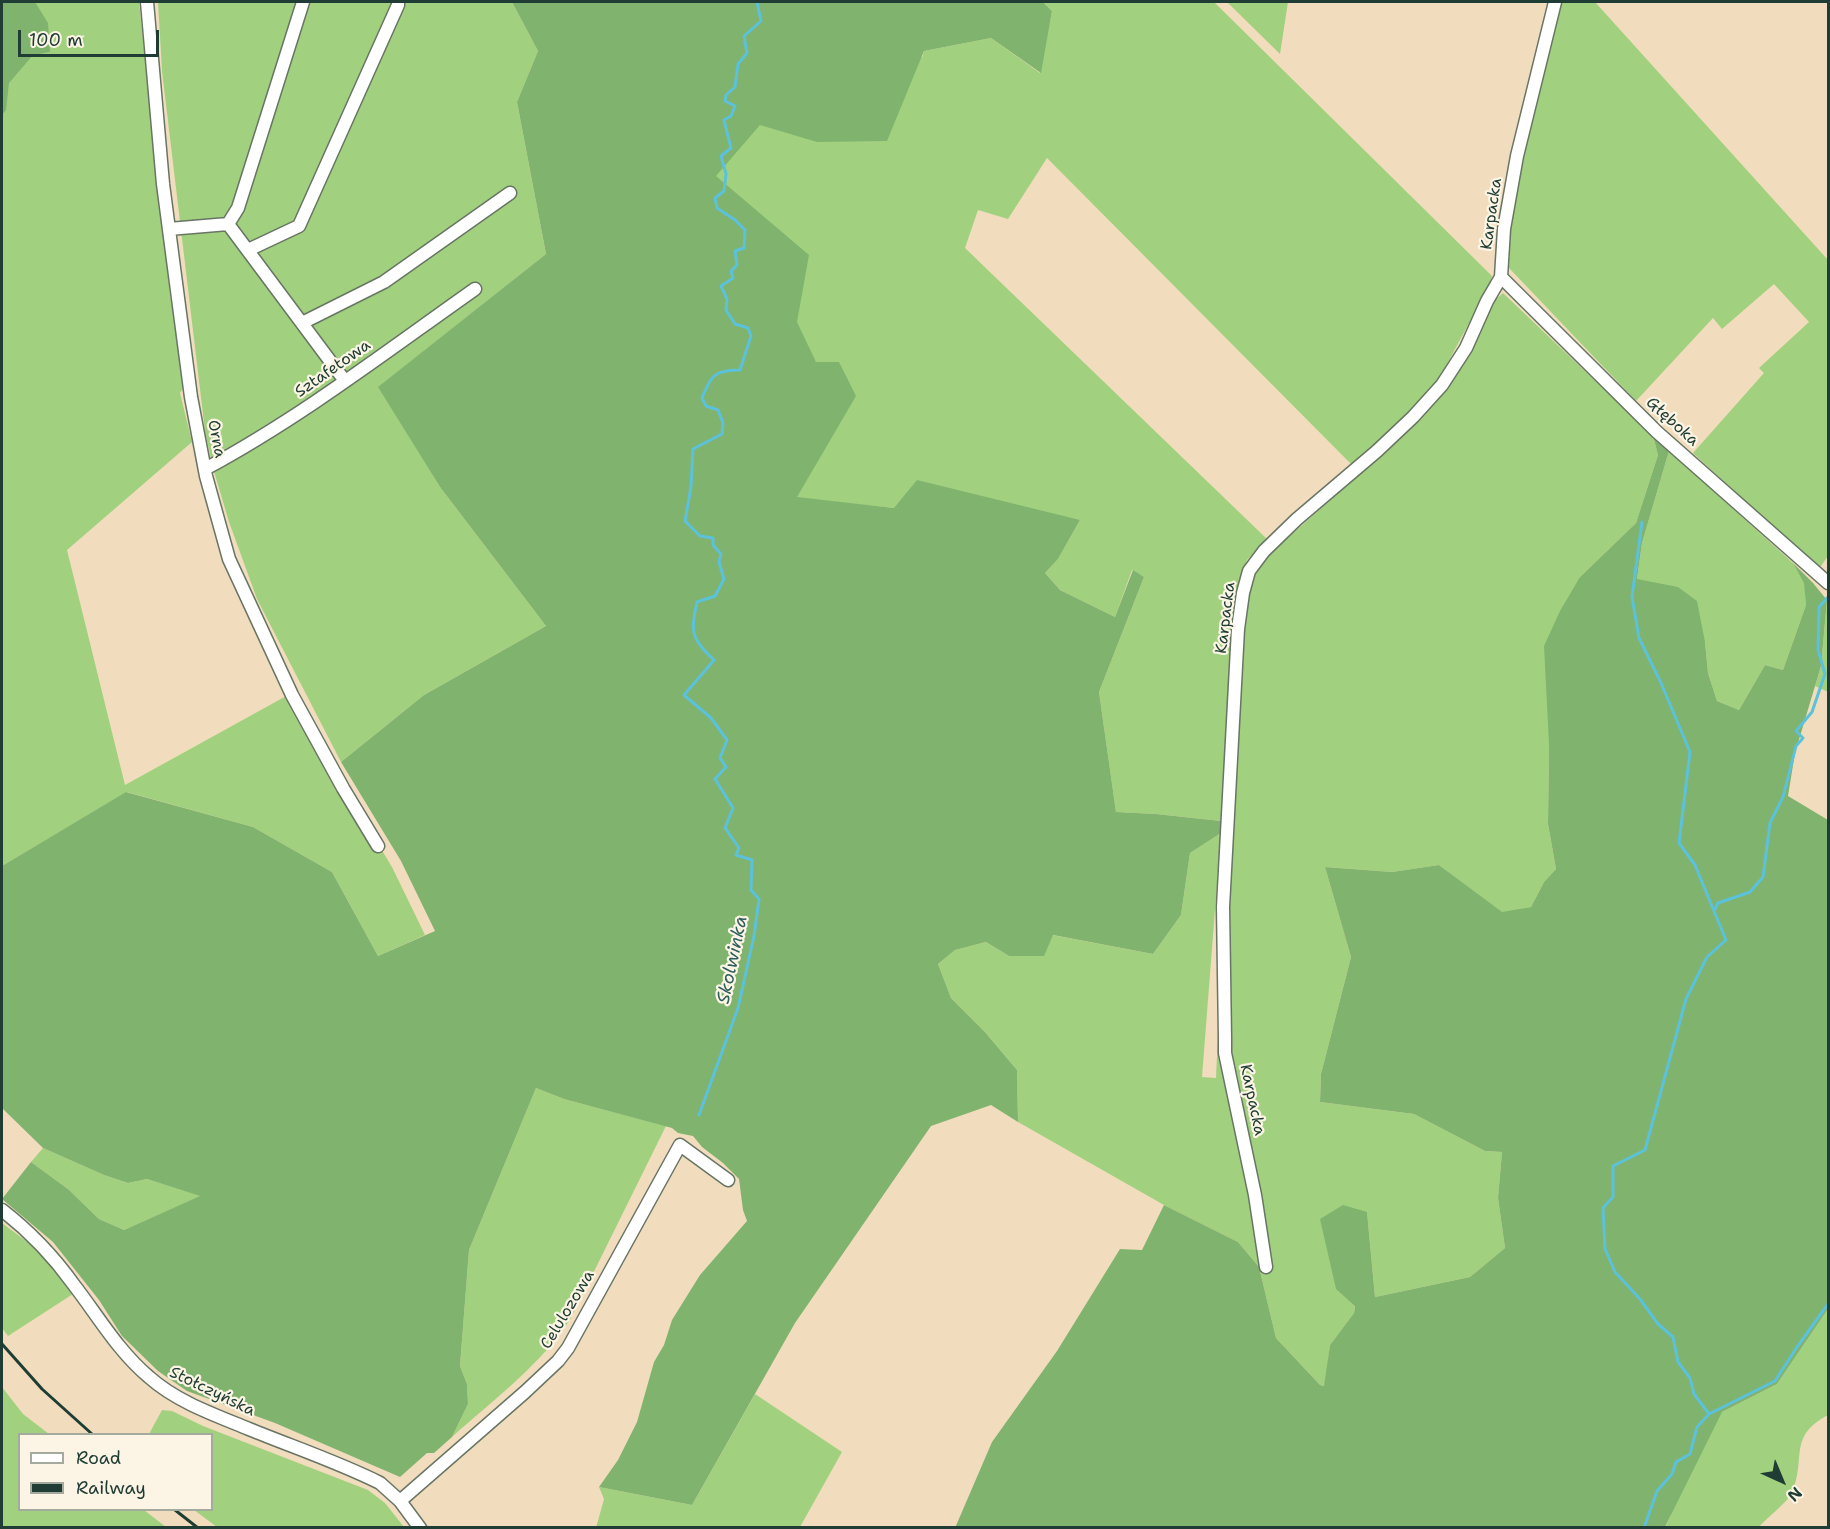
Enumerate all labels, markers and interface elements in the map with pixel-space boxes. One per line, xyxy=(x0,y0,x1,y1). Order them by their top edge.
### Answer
scale bar xyxy=(21,18,162,56)
text: 100 m xyxy=(29,28,83,52)
street label: Karpacka xyxy=(1477,177,1507,251)
street label: Sztafetowa xyxy=(292,336,374,402)
street label: Głęboka xyxy=(1642,393,1702,451)
street label: Orna xyxy=(203,418,229,460)
street label: Karpacka xyxy=(1212,581,1240,655)
water label: Skolwinka xyxy=(713,914,753,1006)
street label: Karpacka xyxy=(1235,1063,1269,1137)
street label: Celulozowa xyxy=(537,1267,599,1353)
street label: Stołczyńska xyxy=(166,1363,258,1421)
legend xyxy=(18,1433,213,1511)
text: Road xyxy=(76,1446,121,1470)
north arrow xyxy=(1752,1451,1812,1511)
text: Railway xyxy=(76,1476,146,1500)
text: N xyxy=(1783,1482,1807,1506)

